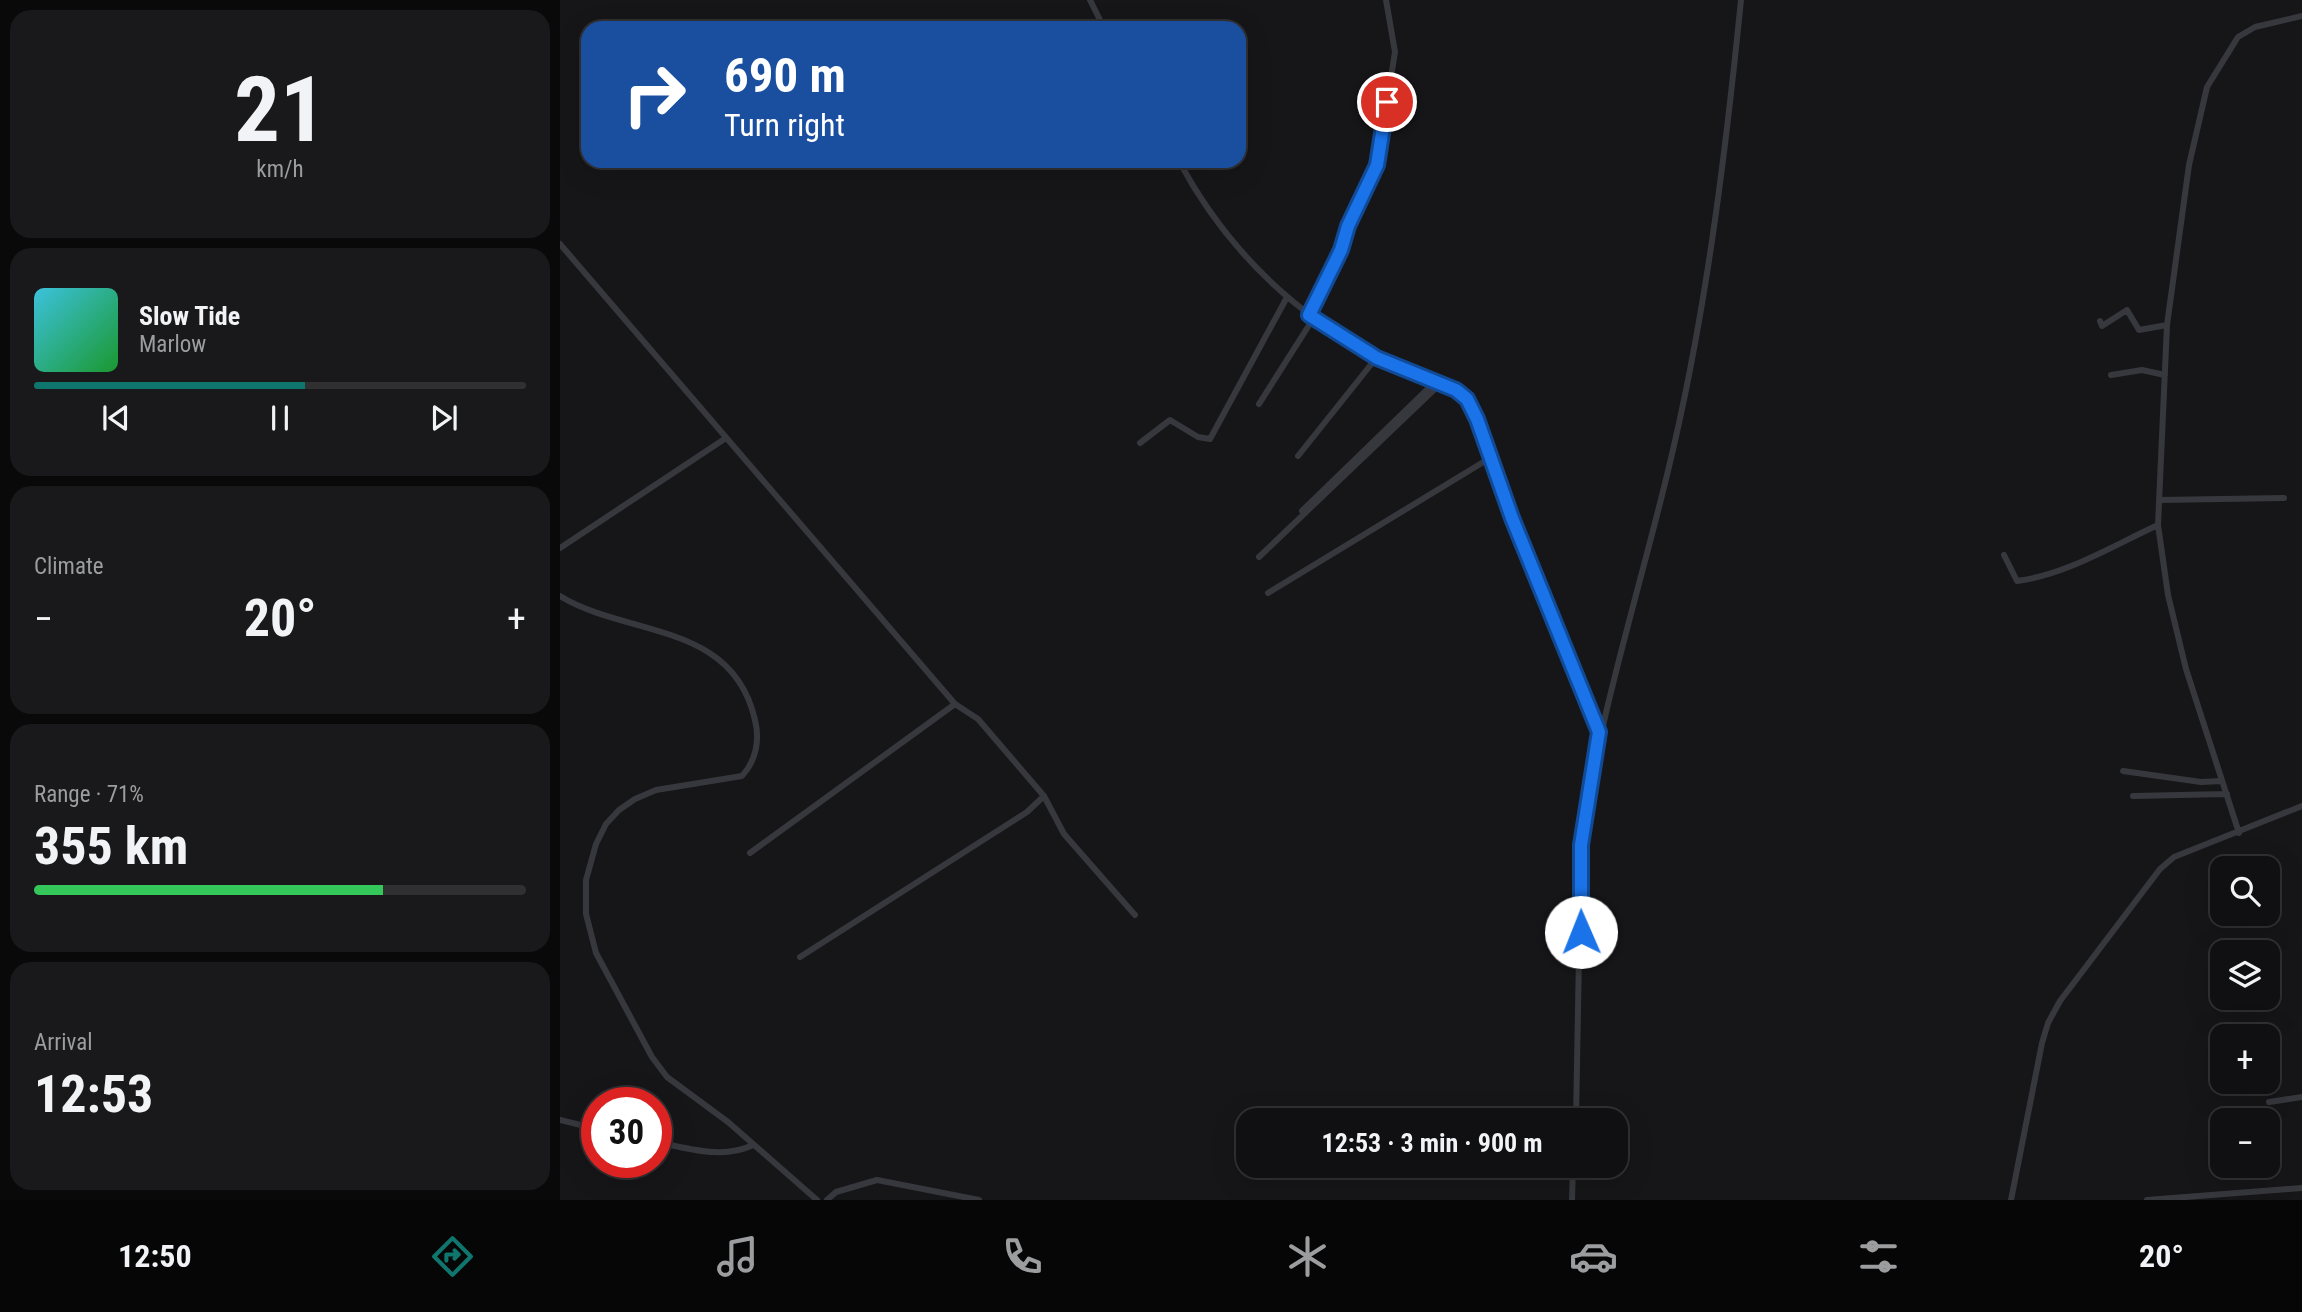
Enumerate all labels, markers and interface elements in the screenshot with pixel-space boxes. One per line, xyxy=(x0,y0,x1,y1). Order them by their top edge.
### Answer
text: 690 m xyxy=(724,47,846,104)
icon: right xyxy=(609,49,700,140)
text: 21 xyxy=(234,57,326,163)
pin xyxy=(1357,72,1417,132)
icon: arrive xyxy=(1368,83,1406,121)
text: Turn right xyxy=(724,106,845,144)
text: km/h xyxy=(256,156,304,183)
text: Slow Tide xyxy=(139,301,240,331)
text: Marlow xyxy=(139,331,206,358)
icon: previous xyxy=(97,399,135,437)
icon: pause xyxy=(261,399,299,437)
icon: next xyxy=(425,399,463,437)
text: Climate xyxy=(34,553,104,580)
text: 20° xyxy=(244,588,316,649)
text: − xyxy=(34,597,53,641)
text: + xyxy=(507,597,526,641)
text: Range · 71% xyxy=(34,781,144,808)
text: 355 km xyxy=(34,816,188,877)
map controls xyxy=(2210,856,2280,1178)
button: search xyxy=(2210,856,2280,926)
position arrow xyxy=(1544,895,1618,969)
button: layers xyxy=(2210,940,2280,1010)
button: + xyxy=(2210,1024,2280,1094)
text: Arrival xyxy=(34,1029,93,1056)
text: 12:53 xyxy=(34,1064,153,1125)
speed limit sign: 30 xyxy=(581,1087,672,1178)
button: − xyxy=(2210,1108,2280,1178)
text: 12:53 · 3 min · 900 m xyxy=(1322,1128,1542,1158)
icon: directions xyxy=(428,1232,477,1281)
icon: music xyxy=(713,1232,762,1281)
icon: phone xyxy=(998,1232,1047,1281)
icon: climate xyxy=(1283,1232,1332,1281)
icon: car xyxy=(1569,1232,1618,1281)
icon: filters xyxy=(1854,1232,1903,1281)
text: 12:50 xyxy=(118,1237,192,1275)
text: 20° xyxy=(2139,1237,2184,1275)

